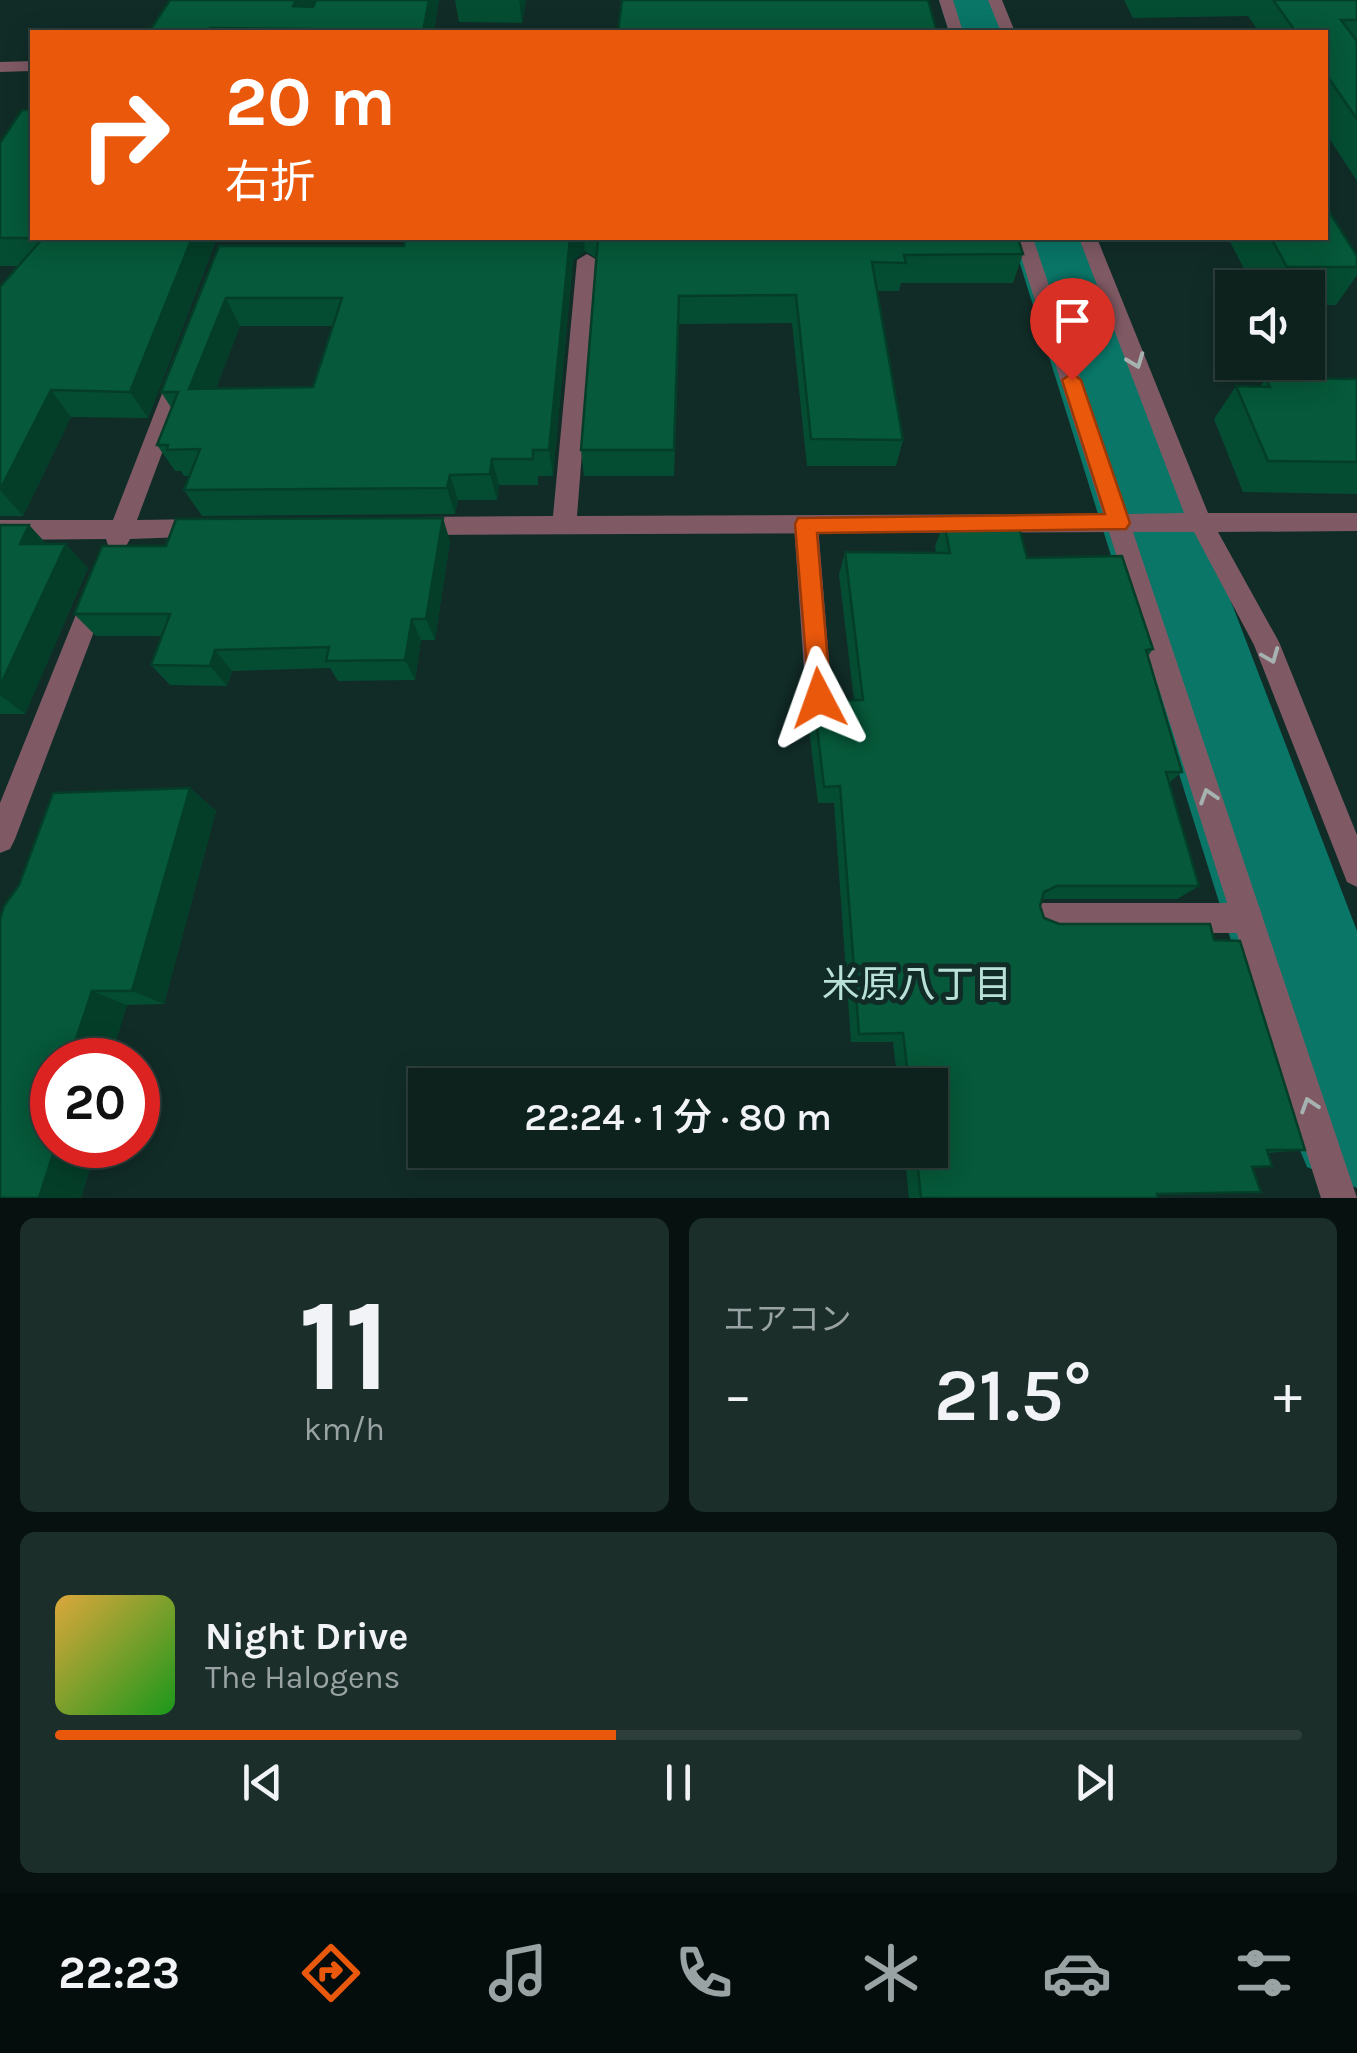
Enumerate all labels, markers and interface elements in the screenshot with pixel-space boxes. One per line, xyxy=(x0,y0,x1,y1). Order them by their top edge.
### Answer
text: 20 m xyxy=(225,61,396,143)
icon: right xyxy=(60,70,190,200)
text: 右折 xyxy=(225,156,315,208)
map controls xyxy=(1215,270,1325,380)
button: sound xyxy=(1215,270,1325,380)
pin xyxy=(1030,278,1115,381)
icon: arrive xyxy=(1045,293,1100,348)
one-way arrow xyxy=(1124,351,1144,369)
position arrow xyxy=(767,646,871,750)
one-way arrow xyxy=(1260,646,1280,663)
one-way arrow xyxy=(1199,789,1220,806)
district label: 米原八丁目 xyxy=(822,962,1012,1007)
speed limit sign: 20 xyxy=(30,1038,160,1168)
text: 22:24 · 1 分 · 80 m xyxy=(524,1095,832,1140)
one-way arrow xyxy=(1300,1098,1320,1115)
text: 11 xyxy=(298,1270,391,1422)
text: エアコン xyxy=(724,1301,852,1338)
text: 21.5° xyxy=(934,1351,1092,1439)
text: − xyxy=(724,1363,752,1427)
text: + xyxy=(1273,1363,1302,1427)
text: km/h xyxy=(304,1411,385,1448)
text: Night Drive xyxy=(205,1614,408,1659)
text: The Halogens xyxy=(205,1659,400,1696)
icon: previous xyxy=(235,1755,290,1810)
icon: pause xyxy=(651,1755,706,1810)
icon: next xyxy=(1067,1755,1122,1810)
icon: directions xyxy=(296,1938,366,2008)
icon: music xyxy=(483,1938,553,2008)
icon: phone xyxy=(669,1938,739,2008)
icon: climate xyxy=(856,1938,926,2008)
icon: car xyxy=(1042,1938,1112,2008)
icon: filters xyxy=(1229,1938,1299,2008)
text: 22:23 xyxy=(58,1947,180,1999)

